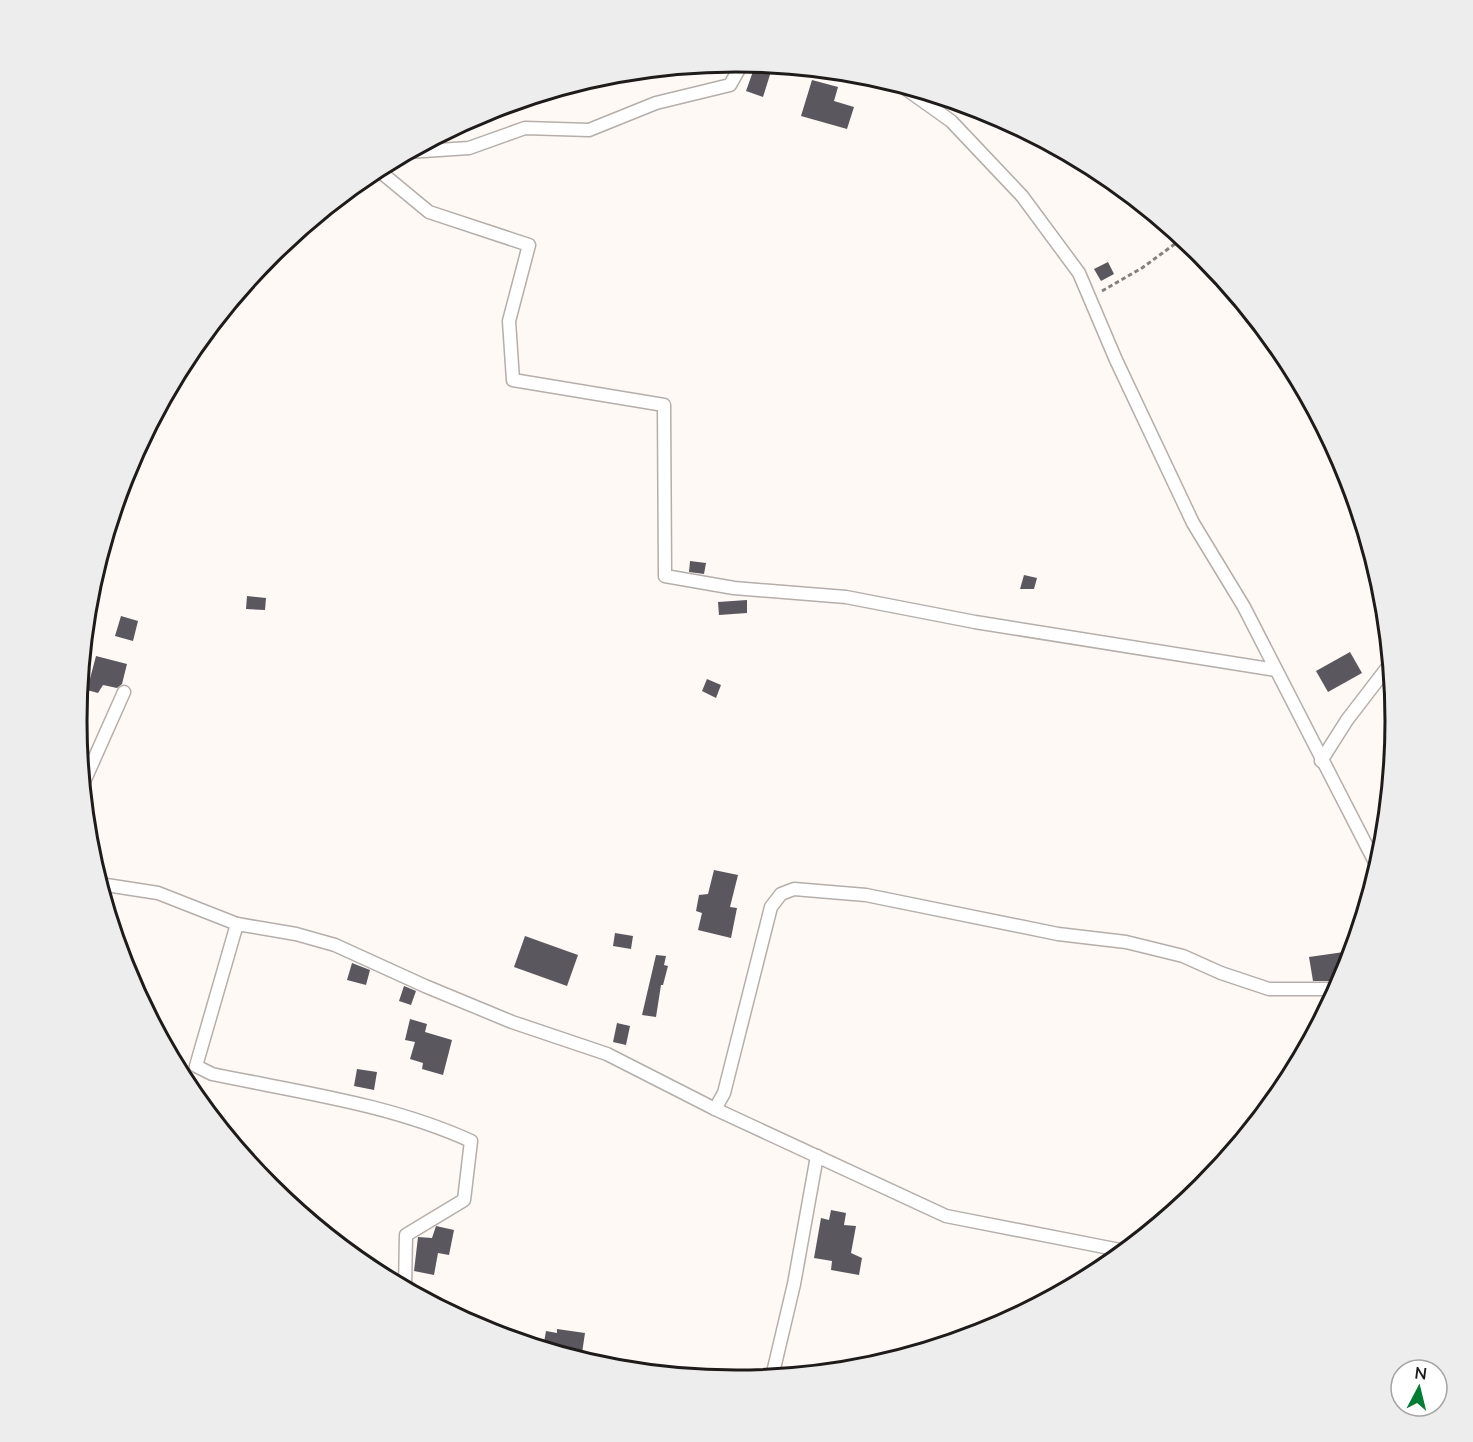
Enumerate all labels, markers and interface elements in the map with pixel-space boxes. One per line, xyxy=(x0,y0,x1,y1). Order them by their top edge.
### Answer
north arrow xyxy=(1389,1358,1449,1418)
text: N xyxy=(1414,1362,1428,1383)

